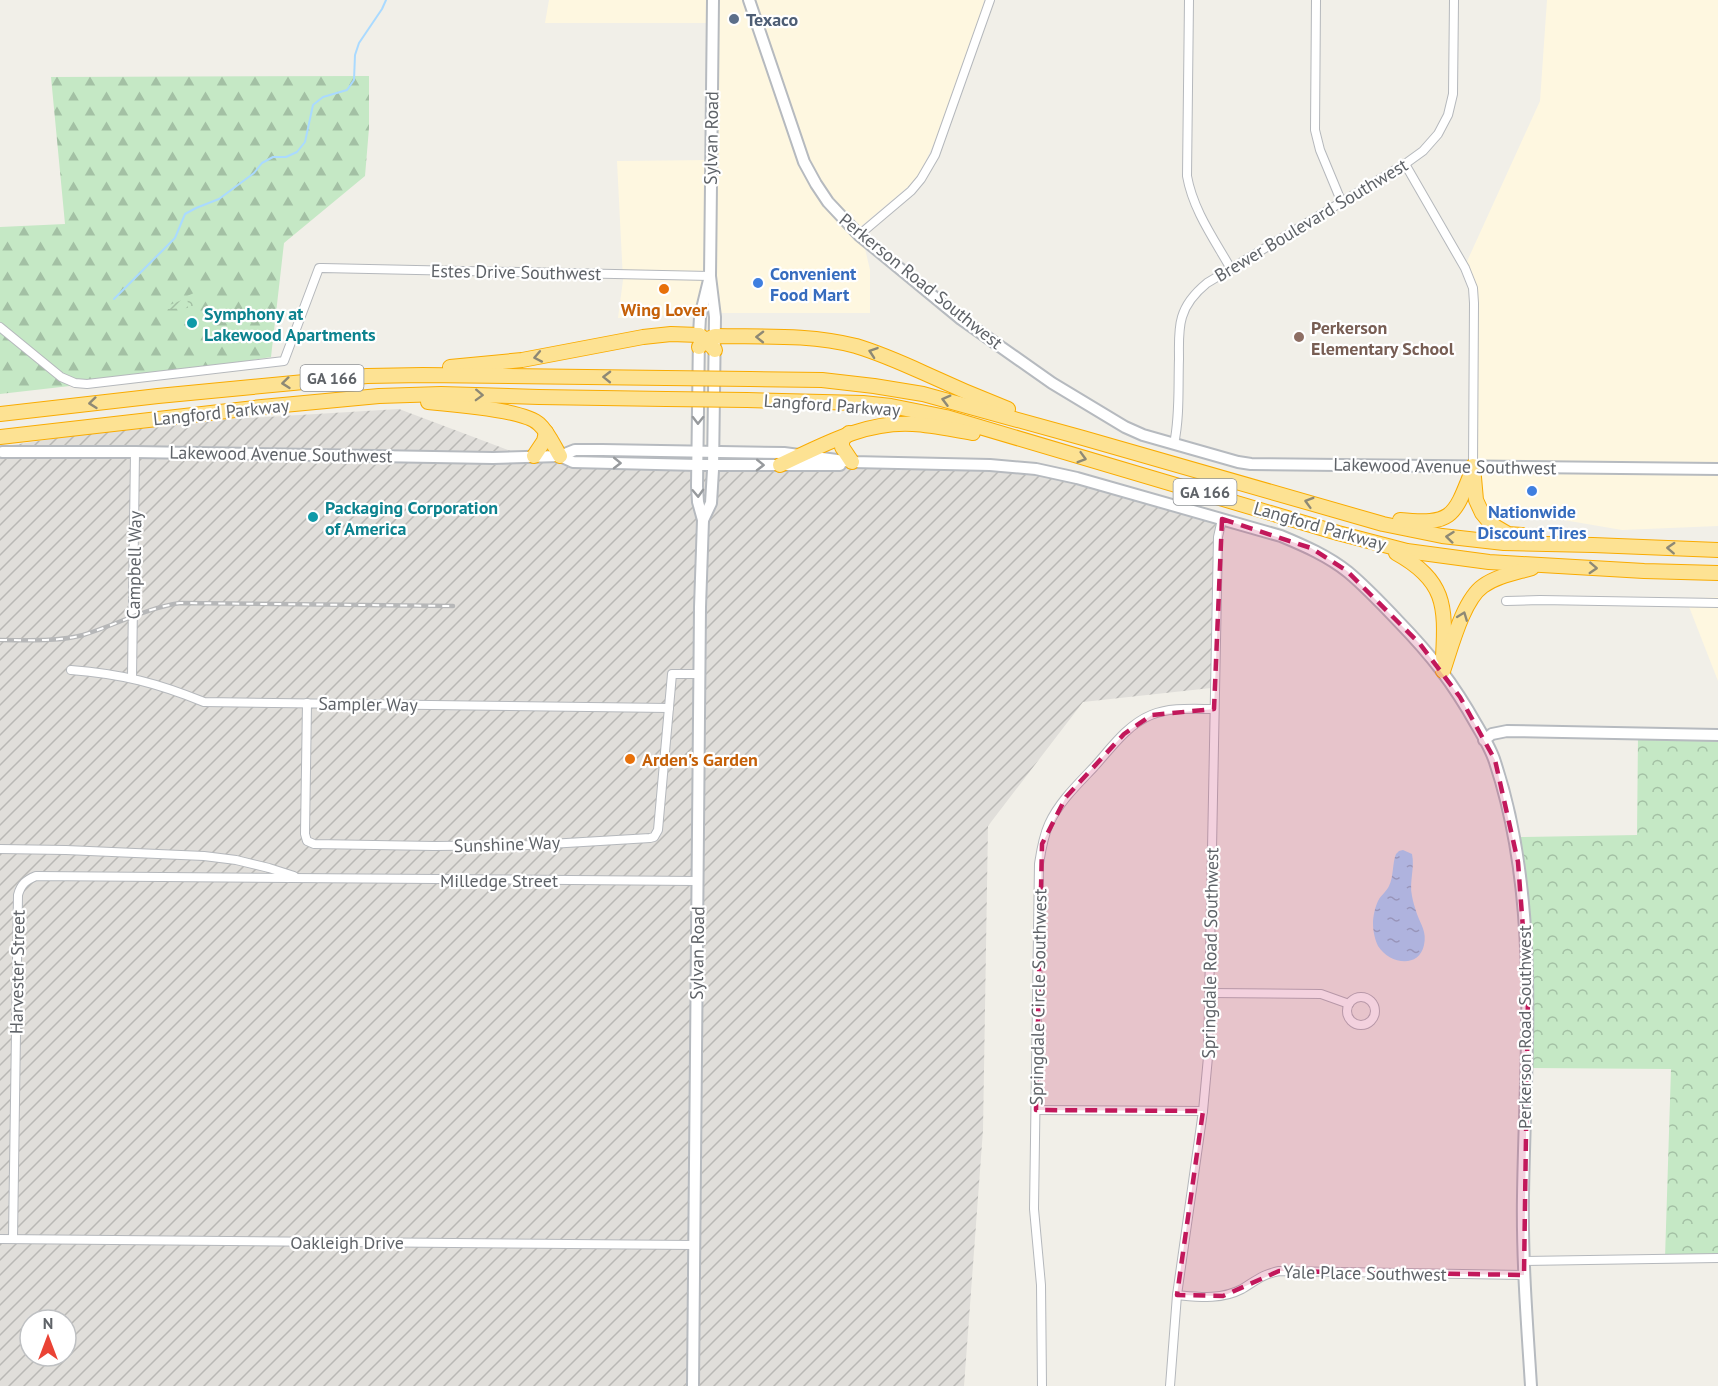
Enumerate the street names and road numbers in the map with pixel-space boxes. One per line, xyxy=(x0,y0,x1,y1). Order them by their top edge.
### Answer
street label: Sylvan Road xyxy=(699,91,723,185)
street label: Brewer Boulevard Southwest xyxy=(1210,153,1412,287)
street label: Perkerson Road Southwest xyxy=(835,208,1007,354)
street label: Estes Drive Southwest xyxy=(431,259,601,285)
road number: GA 166 xyxy=(300,365,364,391)
street label: Langford Parkway xyxy=(763,389,902,421)
street label: Langford Parkway xyxy=(152,393,291,431)
street label: Lakewood Avenue Southwest xyxy=(169,441,393,467)
street label: Lakewood Avenue Southwest xyxy=(1333,453,1557,479)
road number: GA 166 xyxy=(1174,479,1236,505)
street label: Langford Parkway xyxy=(1251,496,1390,556)
street label: Campbell Way xyxy=(122,510,146,619)
street label: Sampler Way xyxy=(318,692,418,716)
street label: Sunshine Way xyxy=(453,831,561,857)
street label: Springdale Road Southwest xyxy=(1197,847,1223,1059)
street label: Milledge Street xyxy=(440,869,558,892)
street label: Springdale Circle Southwest xyxy=(1025,888,1051,1106)
street label: Sylvan Road xyxy=(685,906,709,1000)
street label: Harvester Street xyxy=(4,910,30,1034)
street label: Perkerson Road Southwest xyxy=(1513,925,1536,1129)
street label: Oakleigh Drive xyxy=(290,1231,404,1254)
street label: Yale Place Southwest xyxy=(1283,1260,1447,1286)

